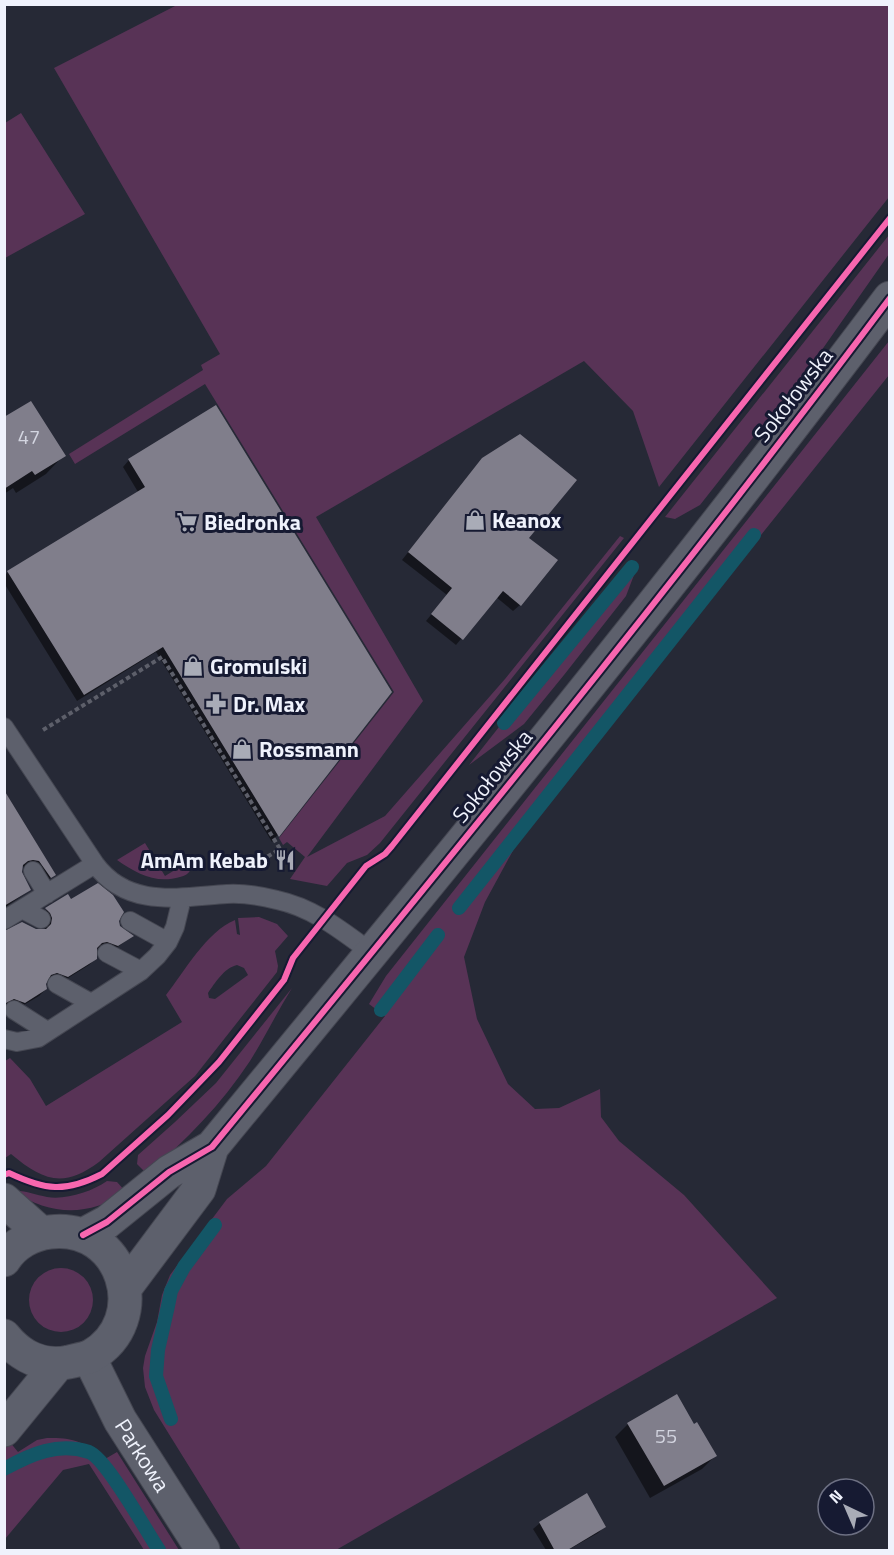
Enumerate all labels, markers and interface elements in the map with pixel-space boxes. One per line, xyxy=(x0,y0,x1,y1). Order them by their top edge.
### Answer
street label: Sokołowska xyxy=(745,340,841,450)
house number: 47 xyxy=(18,421,40,452)
place label: Keanox xyxy=(492,503,562,537)
place label: Biedronka xyxy=(204,505,301,539)
shop icon: Keanox xyxy=(463,508,487,532)
supermarket icon: Biedronka xyxy=(175,510,199,534)
place label: Gromulski xyxy=(210,649,307,683)
shop icon: Gromulski xyxy=(181,654,205,678)
place label: Dr. Max xyxy=(233,687,306,721)
pharmacy icon: Dr. Max xyxy=(204,692,228,716)
street label: Sokołowska xyxy=(444,722,540,830)
place label: Rossmann xyxy=(259,732,359,766)
shop icon: Rossmann xyxy=(230,737,254,761)
place label: AmAm Kebab xyxy=(141,843,268,877)
restaurant icon: AmAm Kebab xyxy=(273,848,297,872)
street label: Parkowa xyxy=(106,1412,179,1499)
house number: 55 xyxy=(655,1420,677,1451)
north arrow xyxy=(816,1477,876,1537)
text: N xyxy=(823,1484,848,1509)

